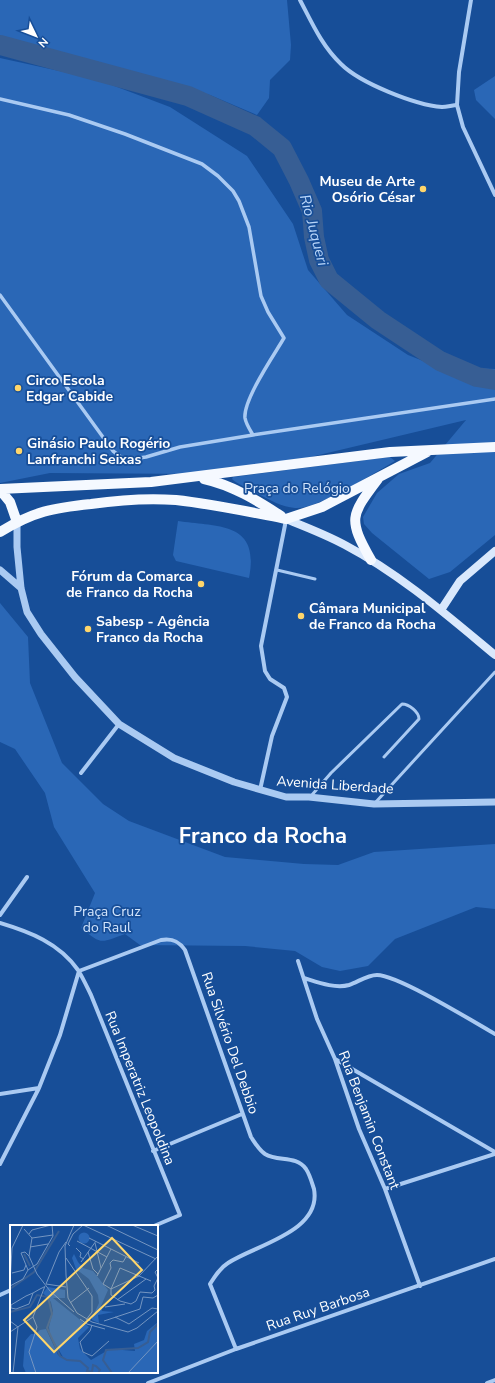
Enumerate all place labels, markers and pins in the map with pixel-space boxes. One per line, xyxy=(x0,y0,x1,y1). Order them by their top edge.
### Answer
place label: Museu de Arte Osório César xyxy=(319,172,416,207)
marker: Museu de Arte Osório César xyxy=(418,184,428,194)
place label: Circo Escola Edgar Cabide xyxy=(26,371,113,406)
marker: Circo Escola Edgar Cabide xyxy=(13,383,23,393)
place label: Ginásio Paulo Rogério Lanfranchi Seixas xyxy=(27,434,170,469)
marker: Ginásio Paulo Rogério Lanfranchi Seixas xyxy=(14,446,24,456)
place label: Fórum da Comarca de Franco da Rocha xyxy=(66,567,193,602)
marker: Fórum da Comarca de Franco da Rocha xyxy=(196,579,206,589)
place label: Câmara Municipal de Franco da Rocha xyxy=(309,599,436,634)
marker: Câmara Municipal de Franco da Rocha xyxy=(296,611,306,621)
place label: Sabesp - Agência Franco da Rocha xyxy=(96,612,210,647)
marker: Sabesp - Agência Franco da Rocha xyxy=(83,624,93,634)

